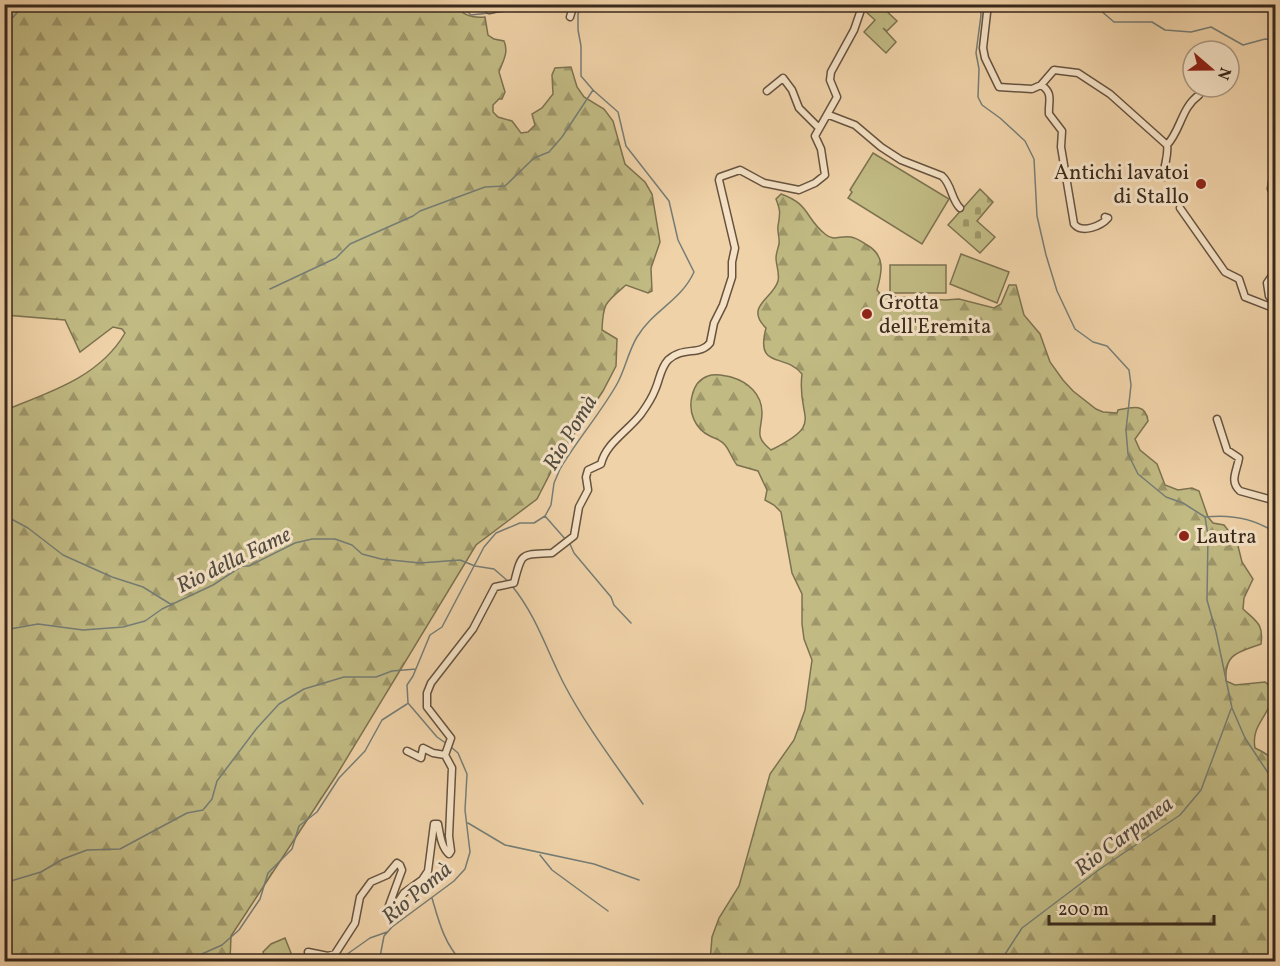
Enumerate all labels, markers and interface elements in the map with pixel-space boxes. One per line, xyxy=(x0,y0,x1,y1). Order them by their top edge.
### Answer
north arrow xyxy=(1181,39,1241,99)
text: N xyxy=(1211,64,1236,83)
place label: Antichi lavatoi di Stallo xyxy=(1054,159,1189,212)
marker: Antichi lavatoi di Stallo xyxy=(1194,177,1208,191)
place label: Grotta dell'Eremita xyxy=(879,289,991,342)
marker: Grotta dell'Eremita xyxy=(860,307,874,321)
water label: Rio Pomà xyxy=(536,390,606,477)
water label: Rio della Fame xyxy=(172,520,297,602)
place label: Lautra xyxy=(1196,523,1257,552)
marker: Lautra xyxy=(1177,529,1191,543)
water label: Rio Carpanea xyxy=(1069,790,1180,884)
water label: Rio Pomà xyxy=(376,855,459,932)
scale bar xyxy=(1049,888,1214,926)
text: 200 m xyxy=(1058,898,1109,923)

